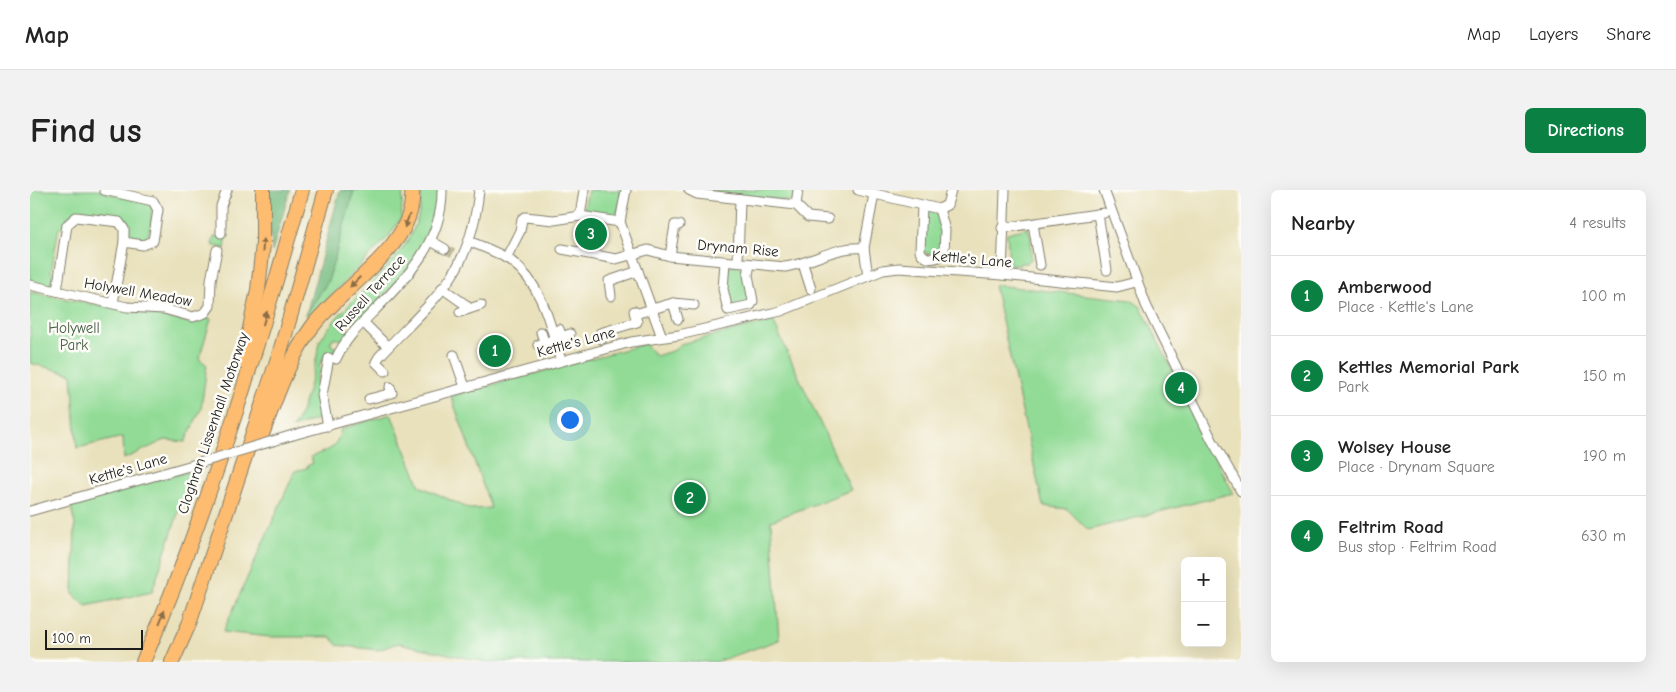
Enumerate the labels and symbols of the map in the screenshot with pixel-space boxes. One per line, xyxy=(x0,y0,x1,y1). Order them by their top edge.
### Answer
one-way arrow xyxy=(403,214,411,229)
pin: 3 xyxy=(575,215,607,253)
street label: Drynam Rise xyxy=(697,235,780,261)
one-way arrow xyxy=(259,237,267,253)
street label: Kettle's Lane xyxy=(931,247,1013,272)
street label: Russell Terrace xyxy=(331,251,409,335)
street label: Holywell Meadow xyxy=(83,274,193,310)
one-way arrow xyxy=(349,276,361,288)
one-way arrow xyxy=(262,310,270,325)
park label: Holywell Park xyxy=(48,319,100,354)
street label: Kettle's Lane xyxy=(535,323,618,361)
street label: Cloghran Lissenhall Motorway xyxy=(173,330,253,516)
pin: 1 xyxy=(479,332,511,370)
pin: 4 xyxy=(1165,369,1197,407)
your location xyxy=(557,407,583,433)
street label: Kettle's Lane xyxy=(87,449,170,489)
pin: 2 xyxy=(674,479,706,517)
one-way arrow xyxy=(158,609,166,624)
scale bar xyxy=(45,627,142,650)

